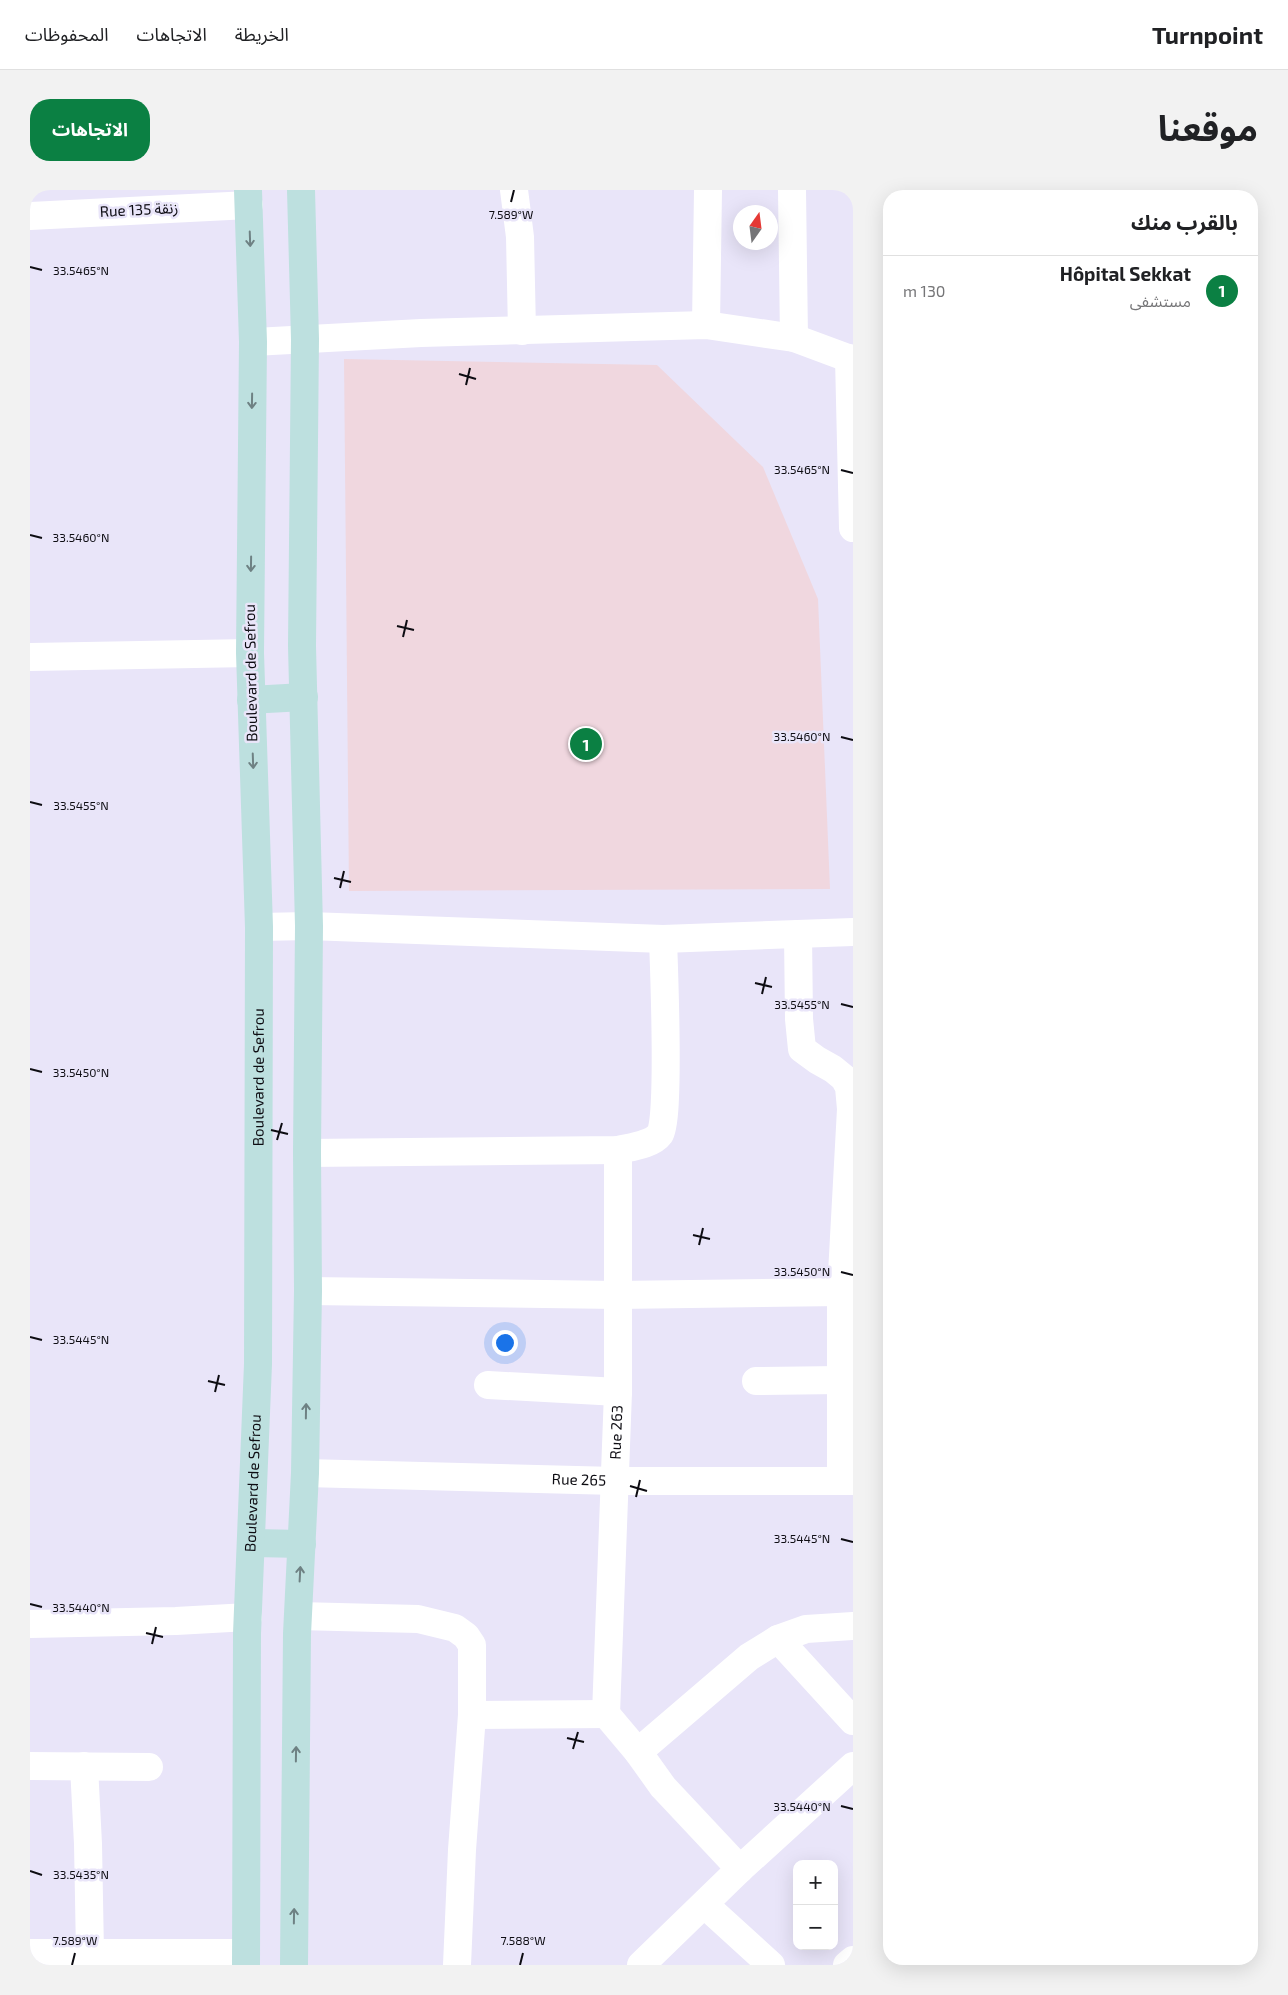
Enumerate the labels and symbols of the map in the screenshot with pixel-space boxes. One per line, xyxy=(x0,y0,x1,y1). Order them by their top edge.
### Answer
street label: Rue 135 زنقة xyxy=(99,198,179,221)
north arrow xyxy=(733,205,778,250)
text: 7.589°W xyxy=(489,207,533,221)
one-way arrow xyxy=(245,230,254,246)
text: 33.5465°N xyxy=(53,263,109,277)
one-way arrow xyxy=(247,392,257,409)
text: 33.5465°N xyxy=(774,462,830,476)
text: 33.5460°N xyxy=(53,530,109,544)
one-way arrow xyxy=(246,555,256,571)
street label: Boulevard de Sefrou xyxy=(240,604,260,742)
pin: 1 xyxy=(570,725,602,763)
text: 33.5460°N xyxy=(774,729,830,743)
one-way arrow xyxy=(248,752,258,769)
text: 33.5455°N xyxy=(53,798,109,812)
text: 33.5455°N xyxy=(774,997,830,1011)
street label: Boulevard de Sefrou xyxy=(248,1008,267,1146)
text: 33.5450°N xyxy=(53,1065,109,1079)
text: 33.5450°N xyxy=(774,1264,830,1278)
your location xyxy=(492,1330,518,1356)
text: 33.5445°N xyxy=(53,1332,109,1346)
one-way arrow xyxy=(301,1404,310,1420)
street label: Rue 263 xyxy=(605,1405,626,1460)
street label: Boulevard de Sefrou xyxy=(240,1414,264,1552)
street label: Rue 265 xyxy=(552,1469,606,1489)
text: 33.5445°N xyxy=(774,1531,830,1545)
one-way arrow xyxy=(296,1566,305,1582)
text: 33.5440°N xyxy=(52,1600,110,1614)
one-way arrow xyxy=(291,1746,301,1762)
text: 33.5440°N xyxy=(773,1799,831,1813)
text: 33.5435°N xyxy=(53,1867,109,1881)
one-way arrow xyxy=(289,1909,299,1925)
text: 7.589°W xyxy=(53,1933,97,1947)
text: 7.588°W xyxy=(500,1933,546,1947)

